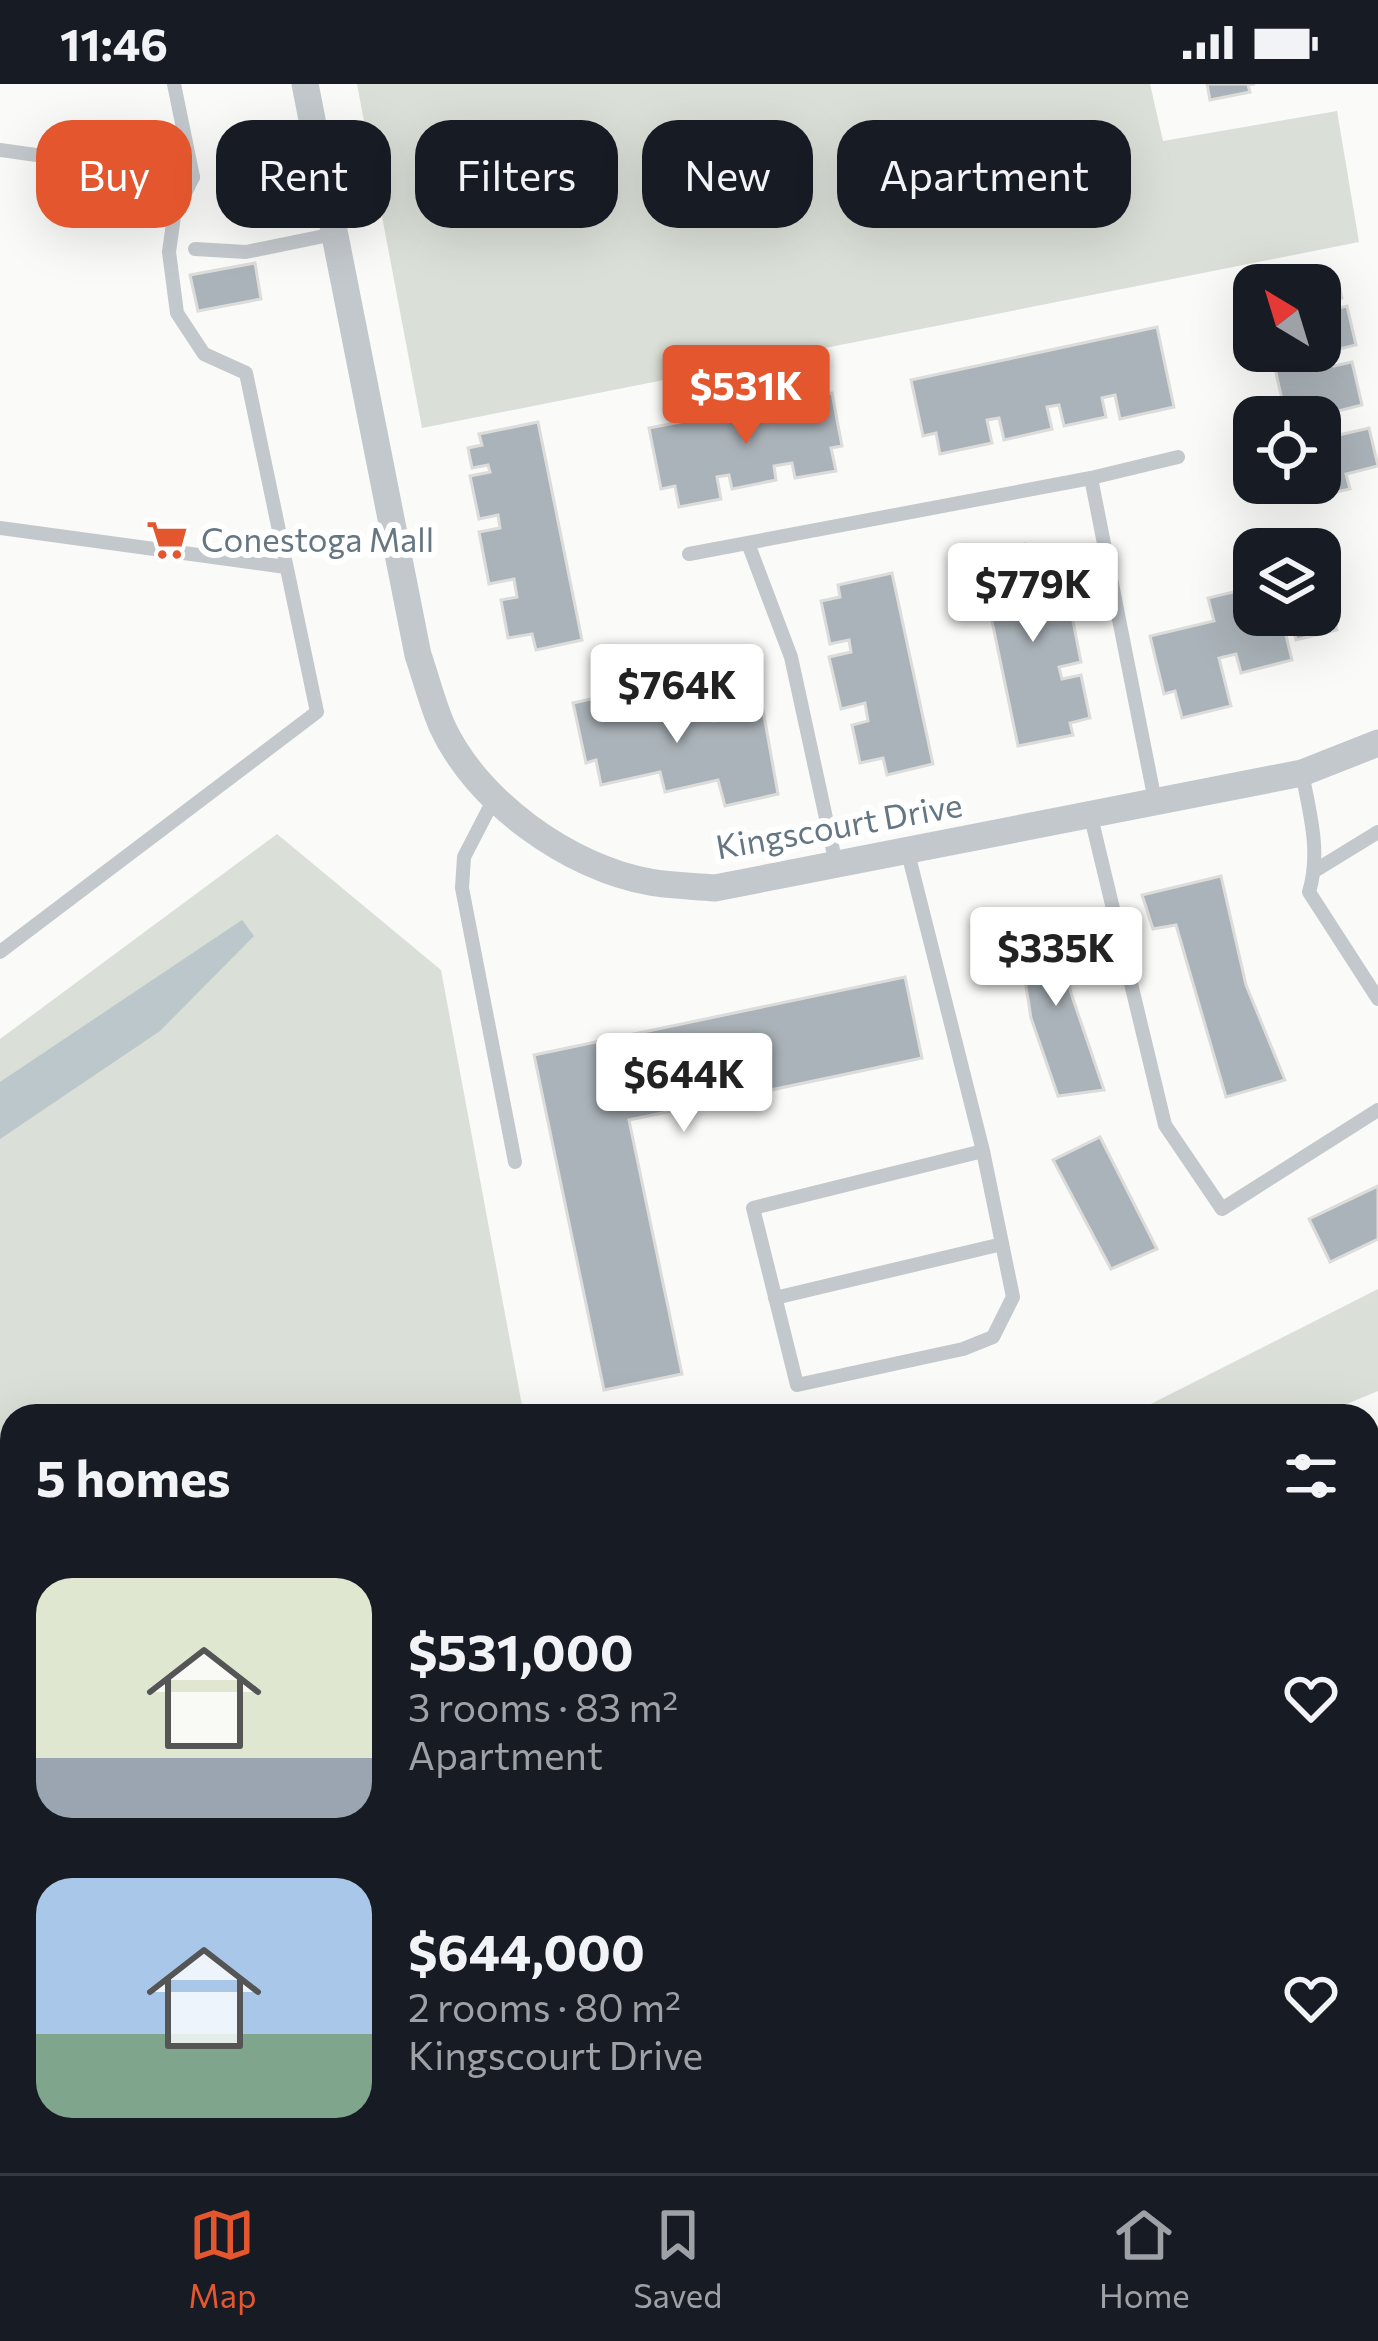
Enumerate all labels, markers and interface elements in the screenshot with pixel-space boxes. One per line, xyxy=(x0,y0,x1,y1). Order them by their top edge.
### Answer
text: 11:46 xyxy=(60,15,168,70)
chip: Buy xyxy=(36,120,192,228)
chip: Rent xyxy=(216,120,391,228)
chip: Filters xyxy=(415,120,618,228)
chip: New xyxy=(642,120,813,228)
chip: Apartment xyxy=(837,120,1131,228)
north arrow xyxy=(1233,264,1341,372)
map controls xyxy=(1233,264,1341,636)
pin: $531K xyxy=(662,345,830,447)
text: $531K xyxy=(690,360,802,408)
button: locate xyxy=(1233,396,1341,504)
supermarket icon: Conestoga Mall xyxy=(144,517,190,563)
place label: Conestoga Mall xyxy=(201,518,434,559)
button: layers xyxy=(1233,528,1341,636)
pin: $779K xyxy=(949,543,1117,645)
text: $779K xyxy=(975,558,1091,606)
pin: $764K xyxy=(593,644,761,746)
text: $764K xyxy=(618,659,736,707)
street label: Kingscourt Drive xyxy=(712,783,965,866)
pin: $335K xyxy=(972,907,1140,1009)
text: $335K xyxy=(997,922,1115,970)
pin: $644K xyxy=(600,1033,768,1135)
text: $644K xyxy=(623,1048,745,1096)
icon: filters xyxy=(1278,1443,1344,1509)
text: 5 homes xyxy=(36,1445,231,1508)
text: $531,000 xyxy=(408,1619,634,1682)
icon: home xyxy=(132,1626,276,1770)
icon: heart xyxy=(1278,1665,1344,1731)
text: 3 rooms · 83 m² xyxy=(408,1682,678,1730)
text: Apartment xyxy=(408,1730,603,1778)
text: $644,000 xyxy=(408,1919,645,1982)
icon: home xyxy=(132,1926,276,2070)
icon: heart xyxy=(1278,1965,1344,2031)
text: 2 rooms · 80 m² xyxy=(408,1982,681,2030)
text: Kingscourt Drive xyxy=(408,2030,703,2078)
tab: Map xyxy=(188,2202,256,2315)
tab: Saved xyxy=(633,2202,722,2315)
tab: Home xyxy=(1099,2202,1190,2315)

